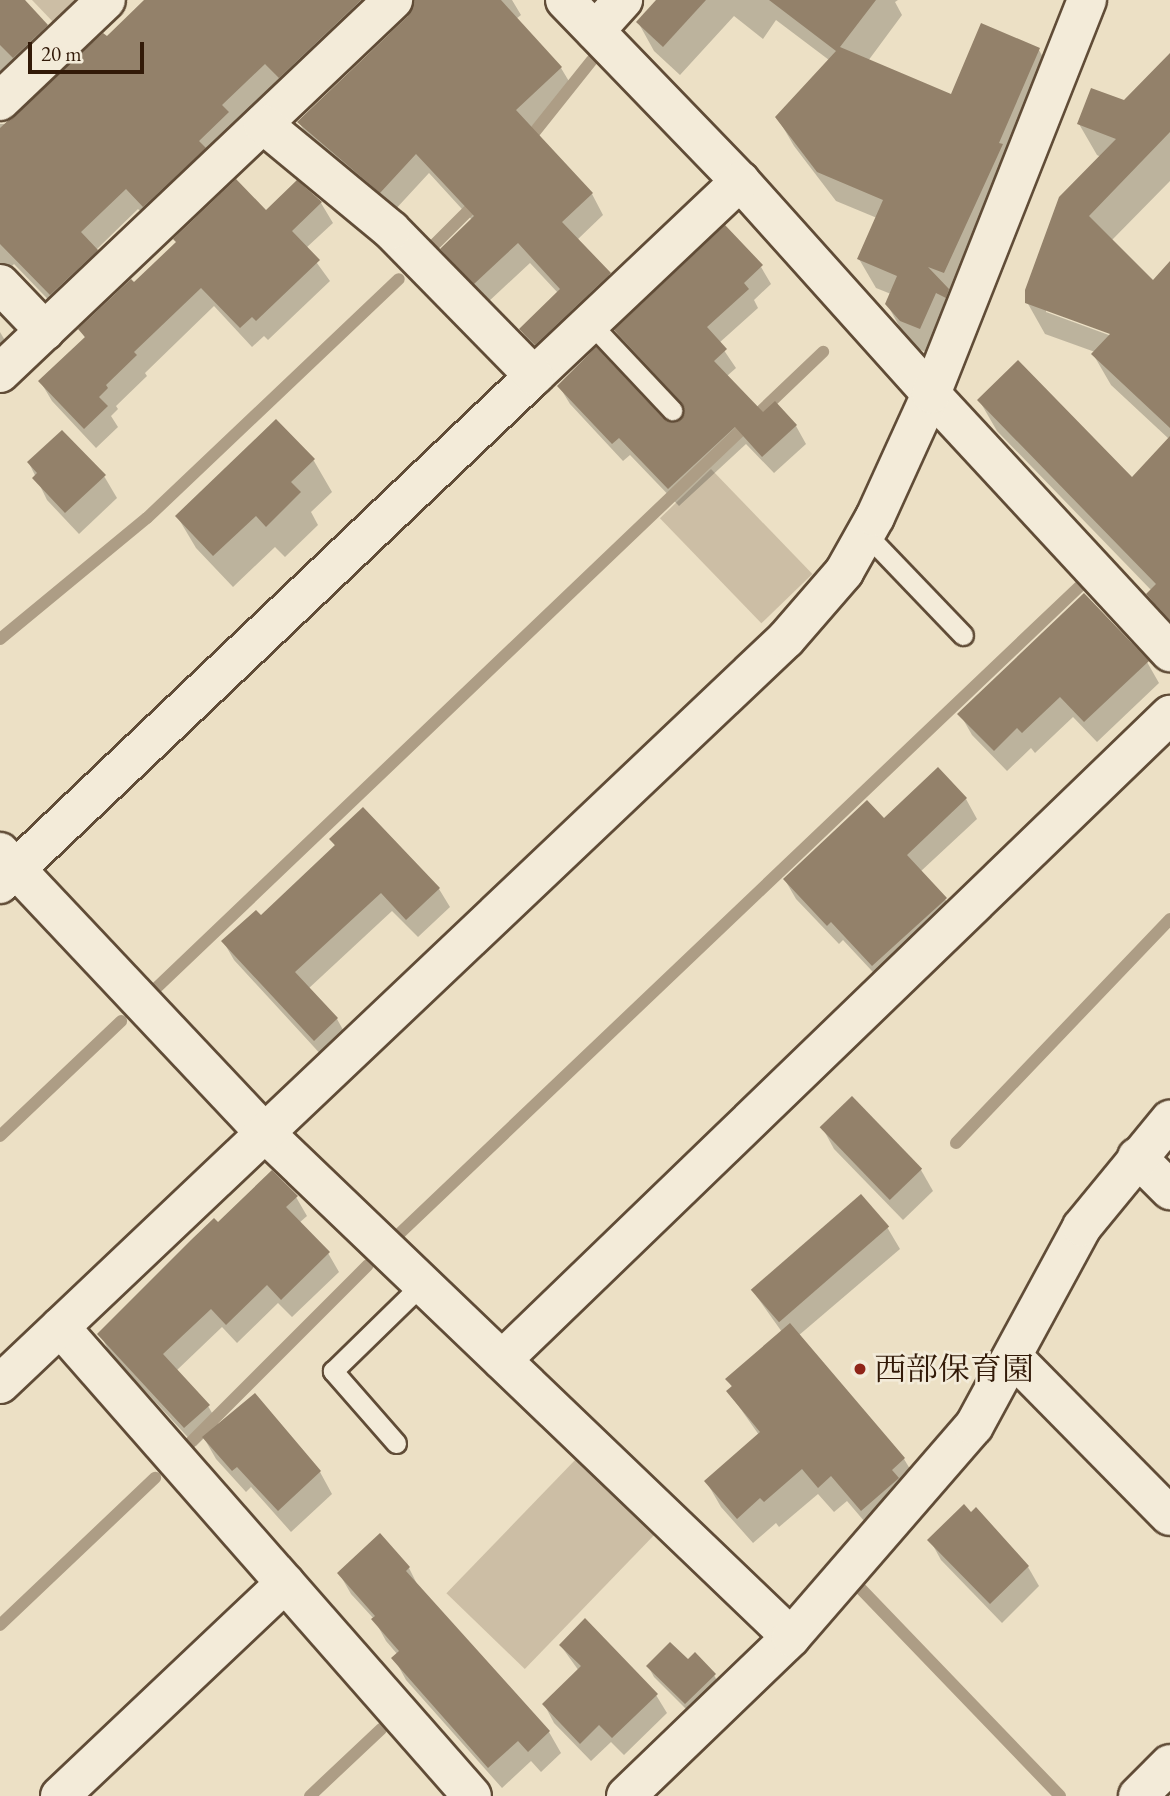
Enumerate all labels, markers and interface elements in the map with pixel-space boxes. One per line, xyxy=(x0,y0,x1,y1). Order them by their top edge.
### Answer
scale bar xyxy=(32,28,147,72)
text: 20 m xyxy=(41,40,82,67)
place label: 西部保育園 xyxy=(874,1350,1034,1388)
marker: 西部保育園 xyxy=(852,1361,868,1377)

